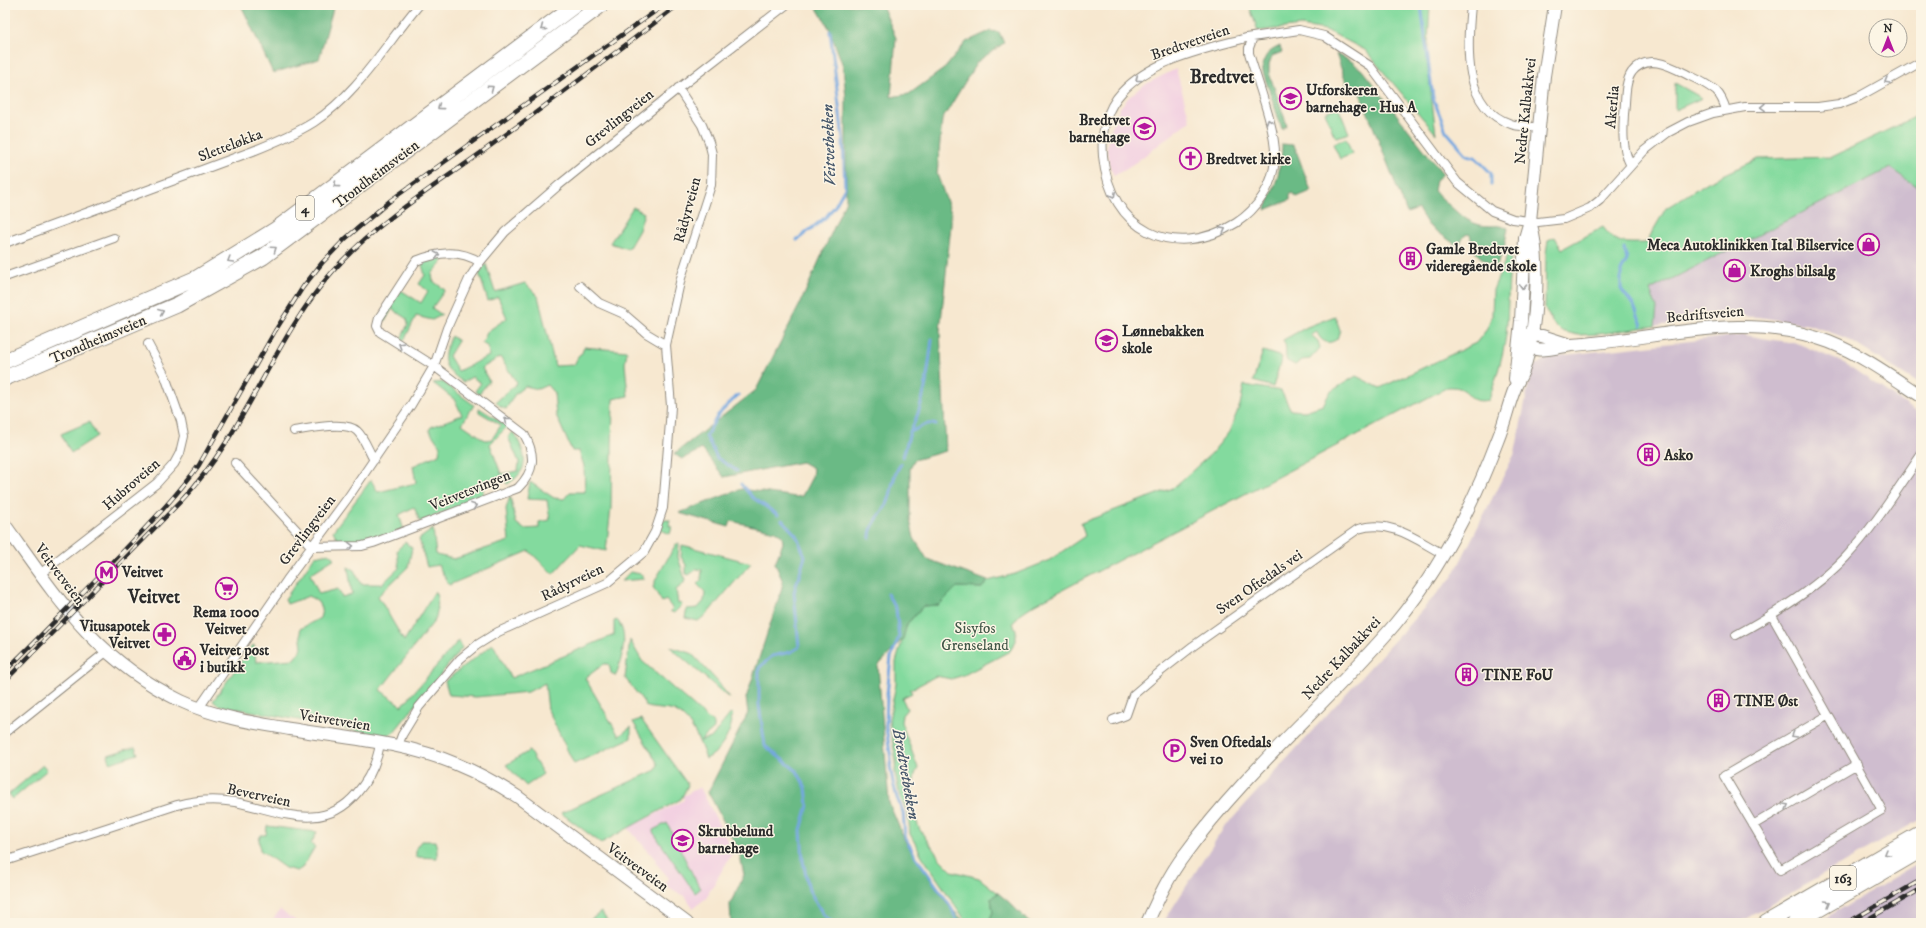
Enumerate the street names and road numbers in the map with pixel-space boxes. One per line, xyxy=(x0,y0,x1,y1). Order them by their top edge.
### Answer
street label: Bredtvetveien xyxy=(1148,20,1232,65)
street label: Nedre Kalbakkvei xyxy=(1510,57,1541,165)
street label: Akerlia xyxy=(1601,84,1624,129)
street label: Grevlingveien xyxy=(581,85,658,152)
street label: Sletteløkka xyxy=(195,124,266,166)
street label: Trondheimsveien xyxy=(330,136,423,213)
street label: Rådyrveien xyxy=(670,175,705,245)
road number: 4 xyxy=(296,196,314,220)
street label: Bedriftsveien xyxy=(1665,302,1745,327)
street label: Trondheimsveien xyxy=(47,311,149,368)
street label: Hubroveien xyxy=(99,454,164,515)
street label: Veitvetsvingen xyxy=(426,466,514,516)
street label: Grevlingveien xyxy=(275,491,340,569)
street label: Veitvetveien xyxy=(30,539,89,609)
street label: Sven Oftedals vei xyxy=(1212,546,1306,619)
street label: Rådyrveien xyxy=(538,559,607,606)
street label: Nedre Kalbakkvei xyxy=(1298,613,1385,704)
street label: Veitvetveien xyxy=(297,705,372,736)
street label: Beverveien xyxy=(225,779,293,812)
street label: Veitvetveien xyxy=(602,838,672,896)
road number: 163 xyxy=(1830,866,1856,890)

